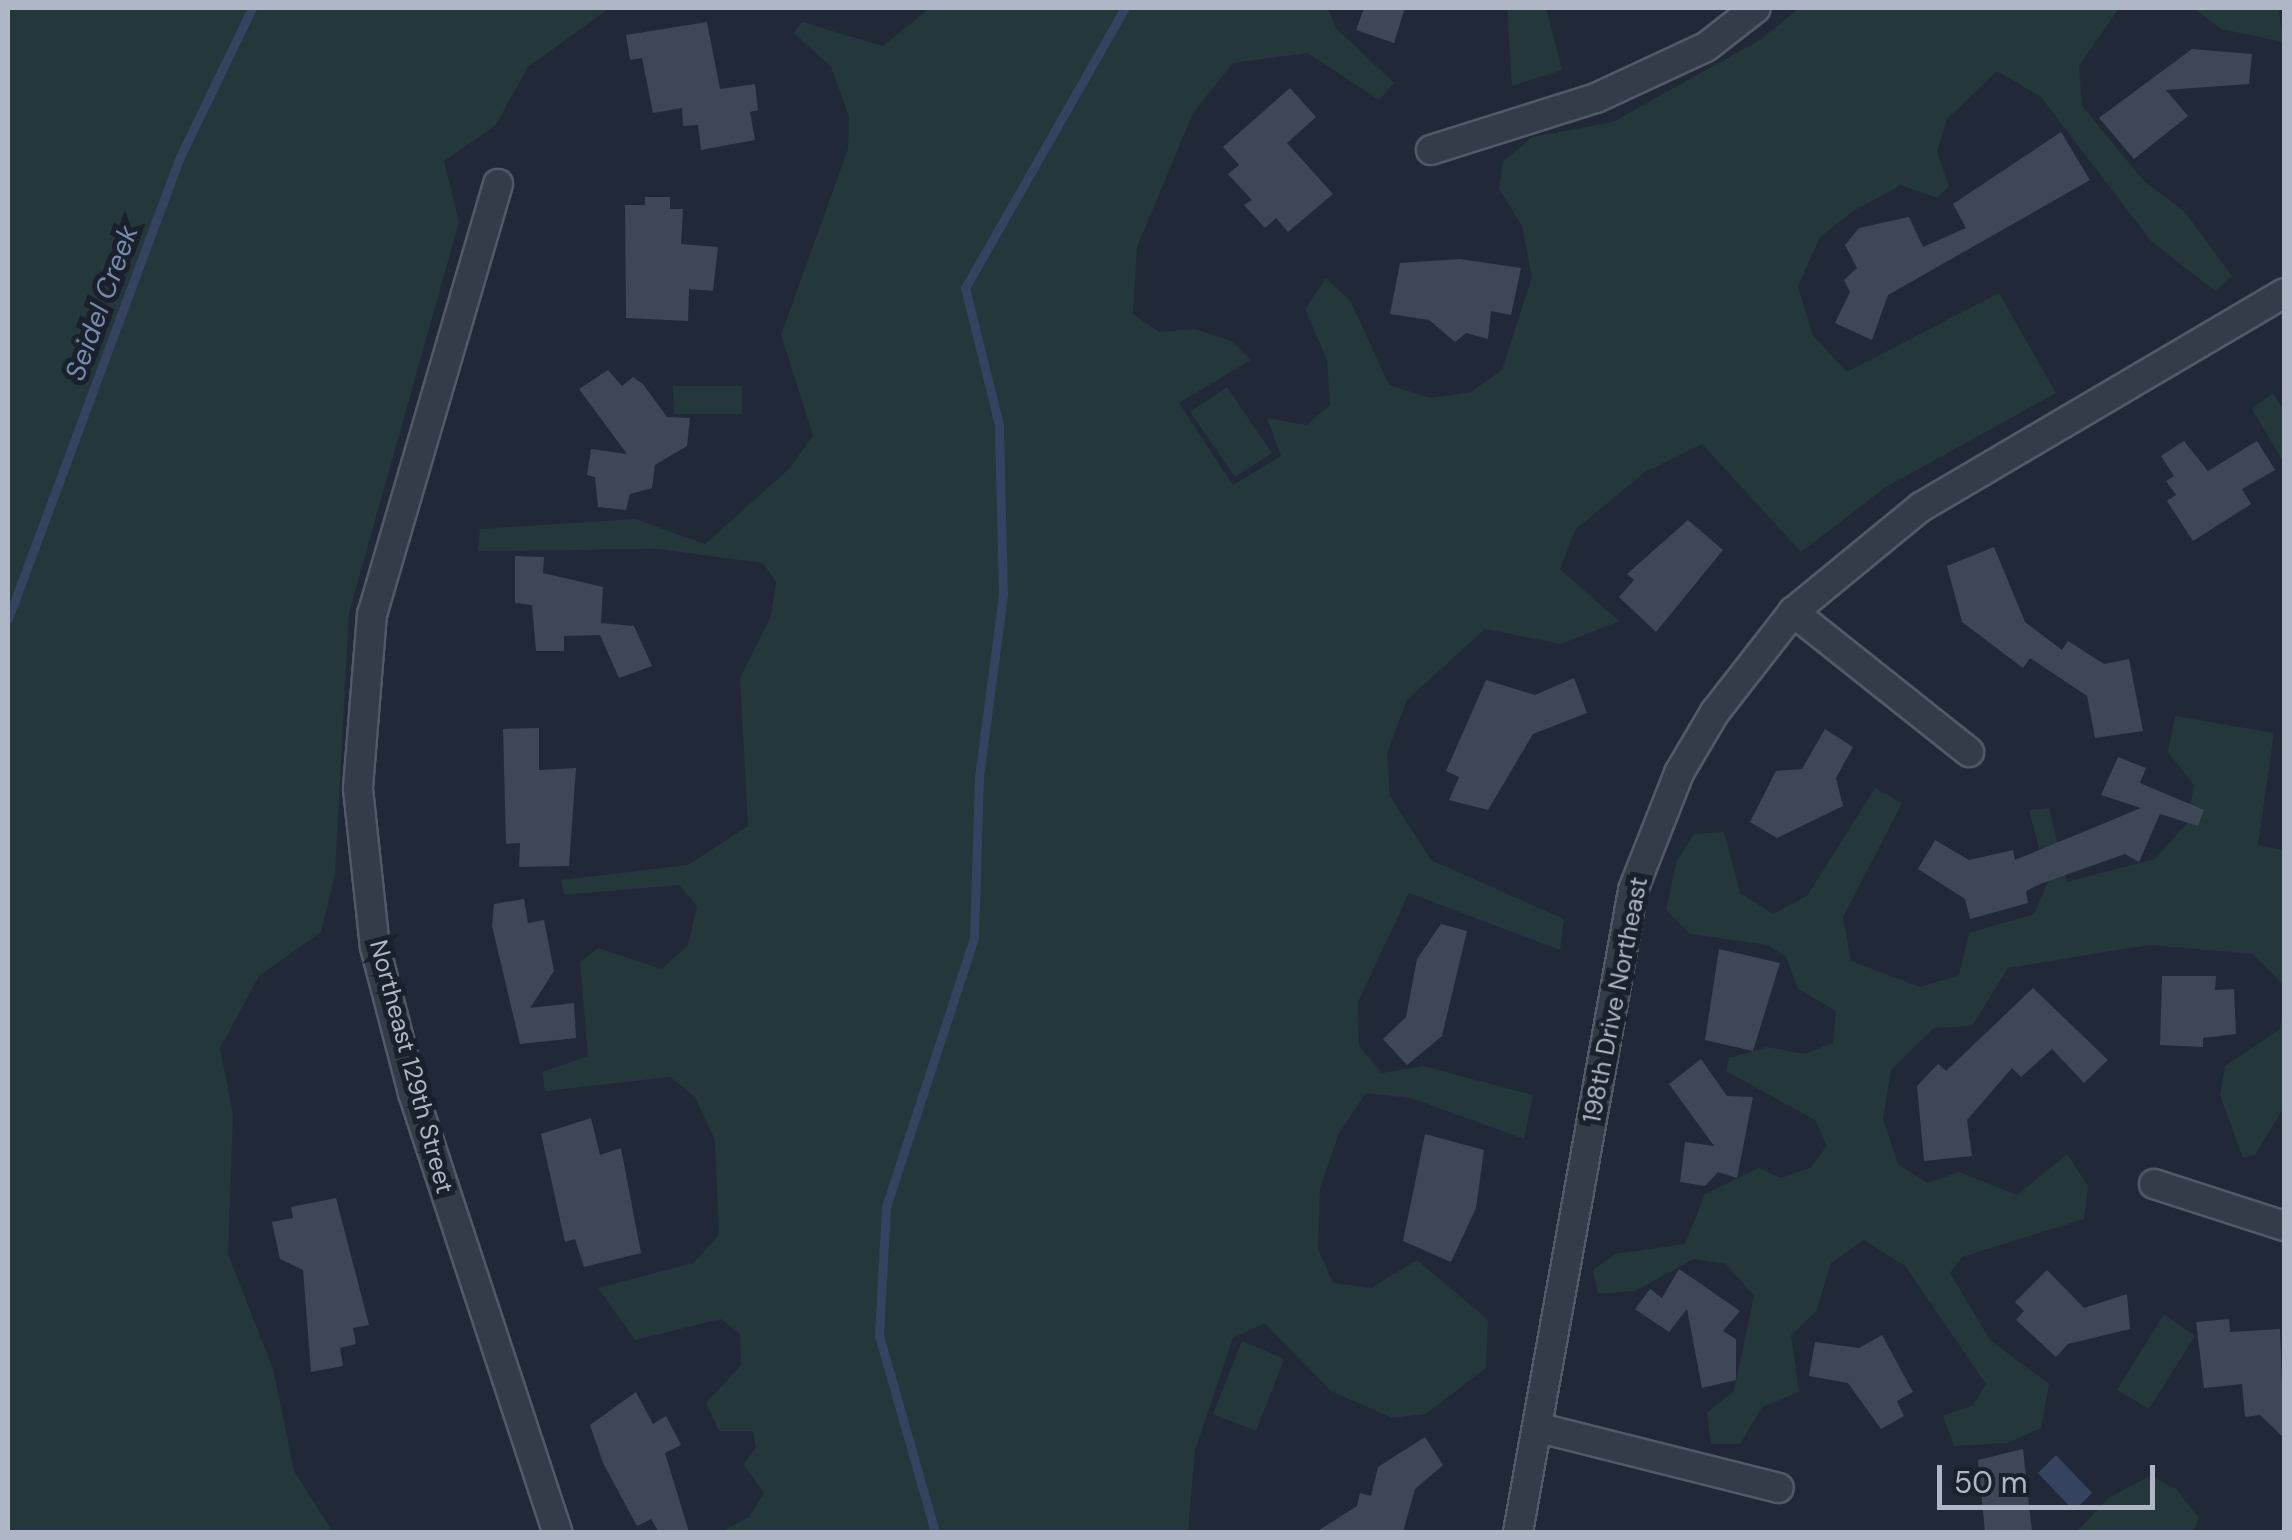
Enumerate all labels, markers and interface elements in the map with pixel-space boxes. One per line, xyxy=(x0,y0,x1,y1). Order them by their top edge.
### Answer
water label: Seidel Creek xyxy=(58,221,146,385)
street label: 198th Drive Northeast xyxy=(1577,874,1655,1126)
street label: Northeast 129th Street xyxy=(363,937,459,1197)
scale bar xyxy=(1942,1445,2160,1507)
text: 50 m xyxy=(1954,1463,2028,1502)

